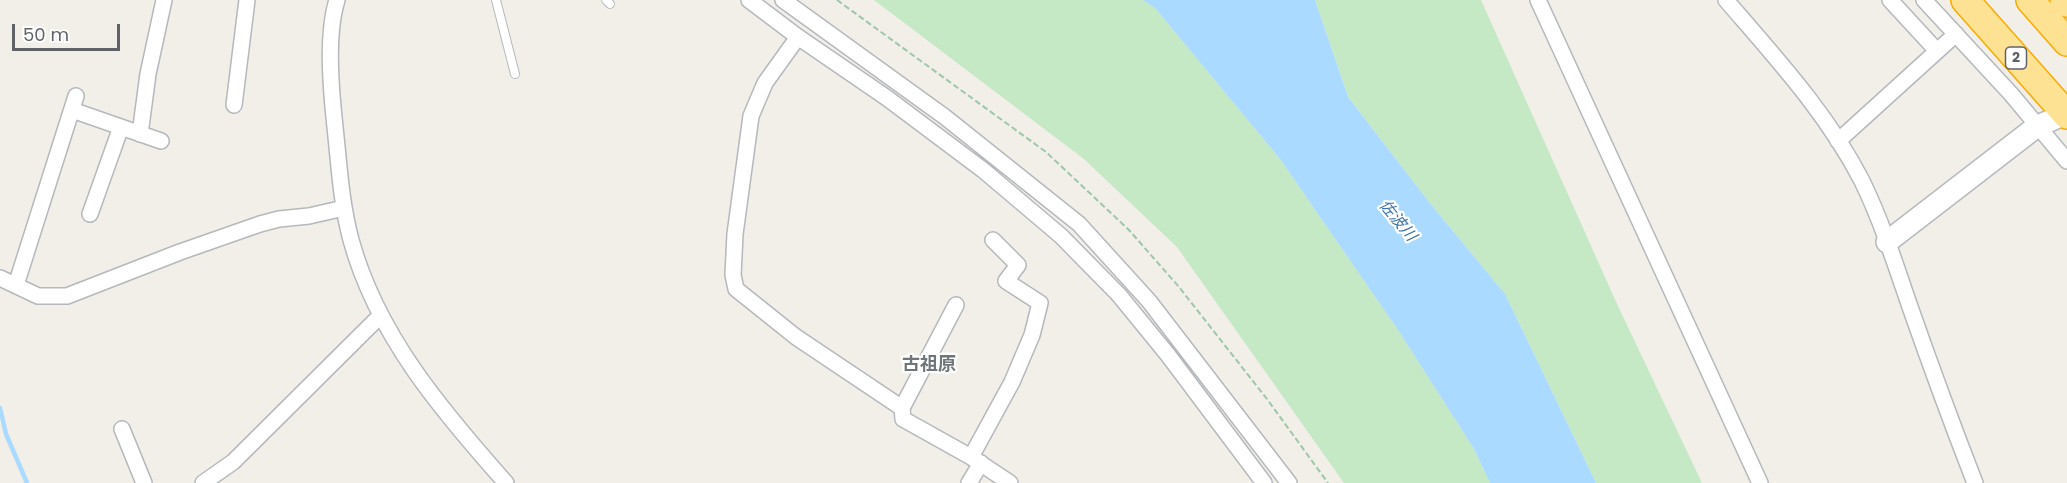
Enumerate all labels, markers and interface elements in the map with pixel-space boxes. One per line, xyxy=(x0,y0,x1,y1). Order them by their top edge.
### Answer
scale bar xyxy=(15,12,123,50)
text: 50 m xyxy=(23,22,69,47)
road number: 2 xyxy=(2006,47,2026,69)
water label: 佐波川 xyxy=(1374,196,1420,246)
district label: 古祖原 xyxy=(902,354,956,376)

